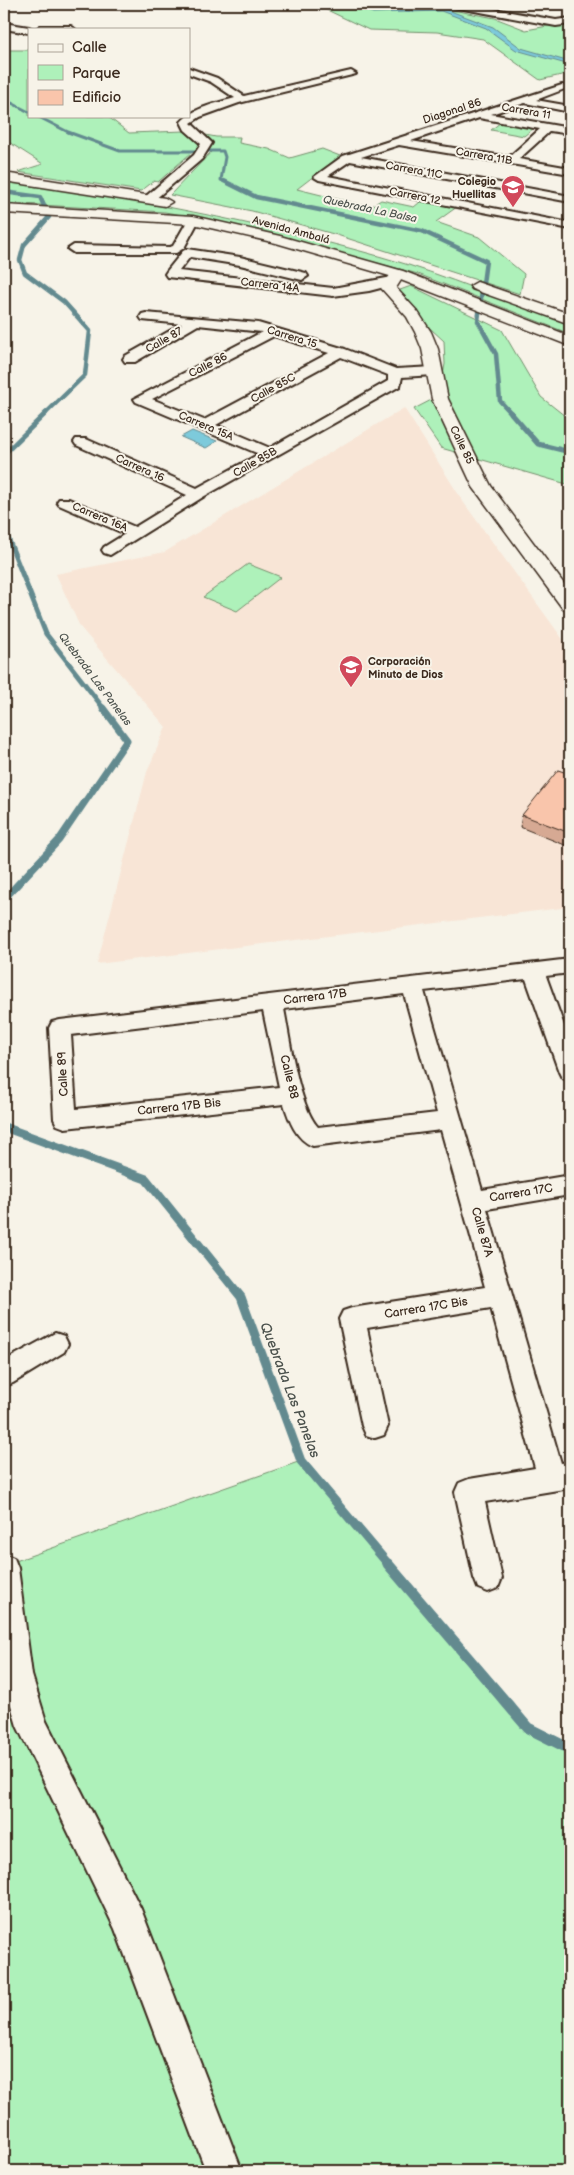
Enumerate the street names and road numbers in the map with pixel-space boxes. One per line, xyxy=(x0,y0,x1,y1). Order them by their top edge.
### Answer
street label: Diagonal 86 xyxy=(421,95,483,127)
street label: Carrera 11 xyxy=(500,100,552,122)
street label: Carrera 11B xyxy=(455,145,514,167)
street label: Carrera 11C xyxy=(385,159,444,181)
street label: Carrera 12 xyxy=(388,185,442,207)
street label: Avenida Ambalá xyxy=(251,213,331,247)
street label: Carrera 14A xyxy=(240,275,300,295)
street label: Carrera 15 xyxy=(265,323,319,351)
street label: Calle 87 xyxy=(143,324,185,356)
street label: Calle 86 xyxy=(187,350,230,380)
street label: Calle 85C xyxy=(248,370,298,406)
street label: Carrera 15A xyxy=(177,409,236,444)
street label: Calle 85 xyxy=(447,424,477,466)
street label: Calle 85B xyxy=(231,444,280,480)
street label: Carrera 16 xyxy=(114,451,167,485)
street label: Carrera 16A xyxy=(70,499,130,535)
street label: Carrera 17B xyxy=(282,986,348,1008)
street label: Calle 89 xyxy=(54,1051,72,1097)
street label: Calle 88 xyxy=(276,1053,302,1101)
street label: Carrera 17B Bis xyxy=(136,1095,222,1119)
street label: Carrera 17C xyxy=(488,1181,554,1205)
street label: Calle 87A xyxy=(468,1205,496,1259)
street label: Carrera 17C Bis xyxy=(383,1294,469,1322)

